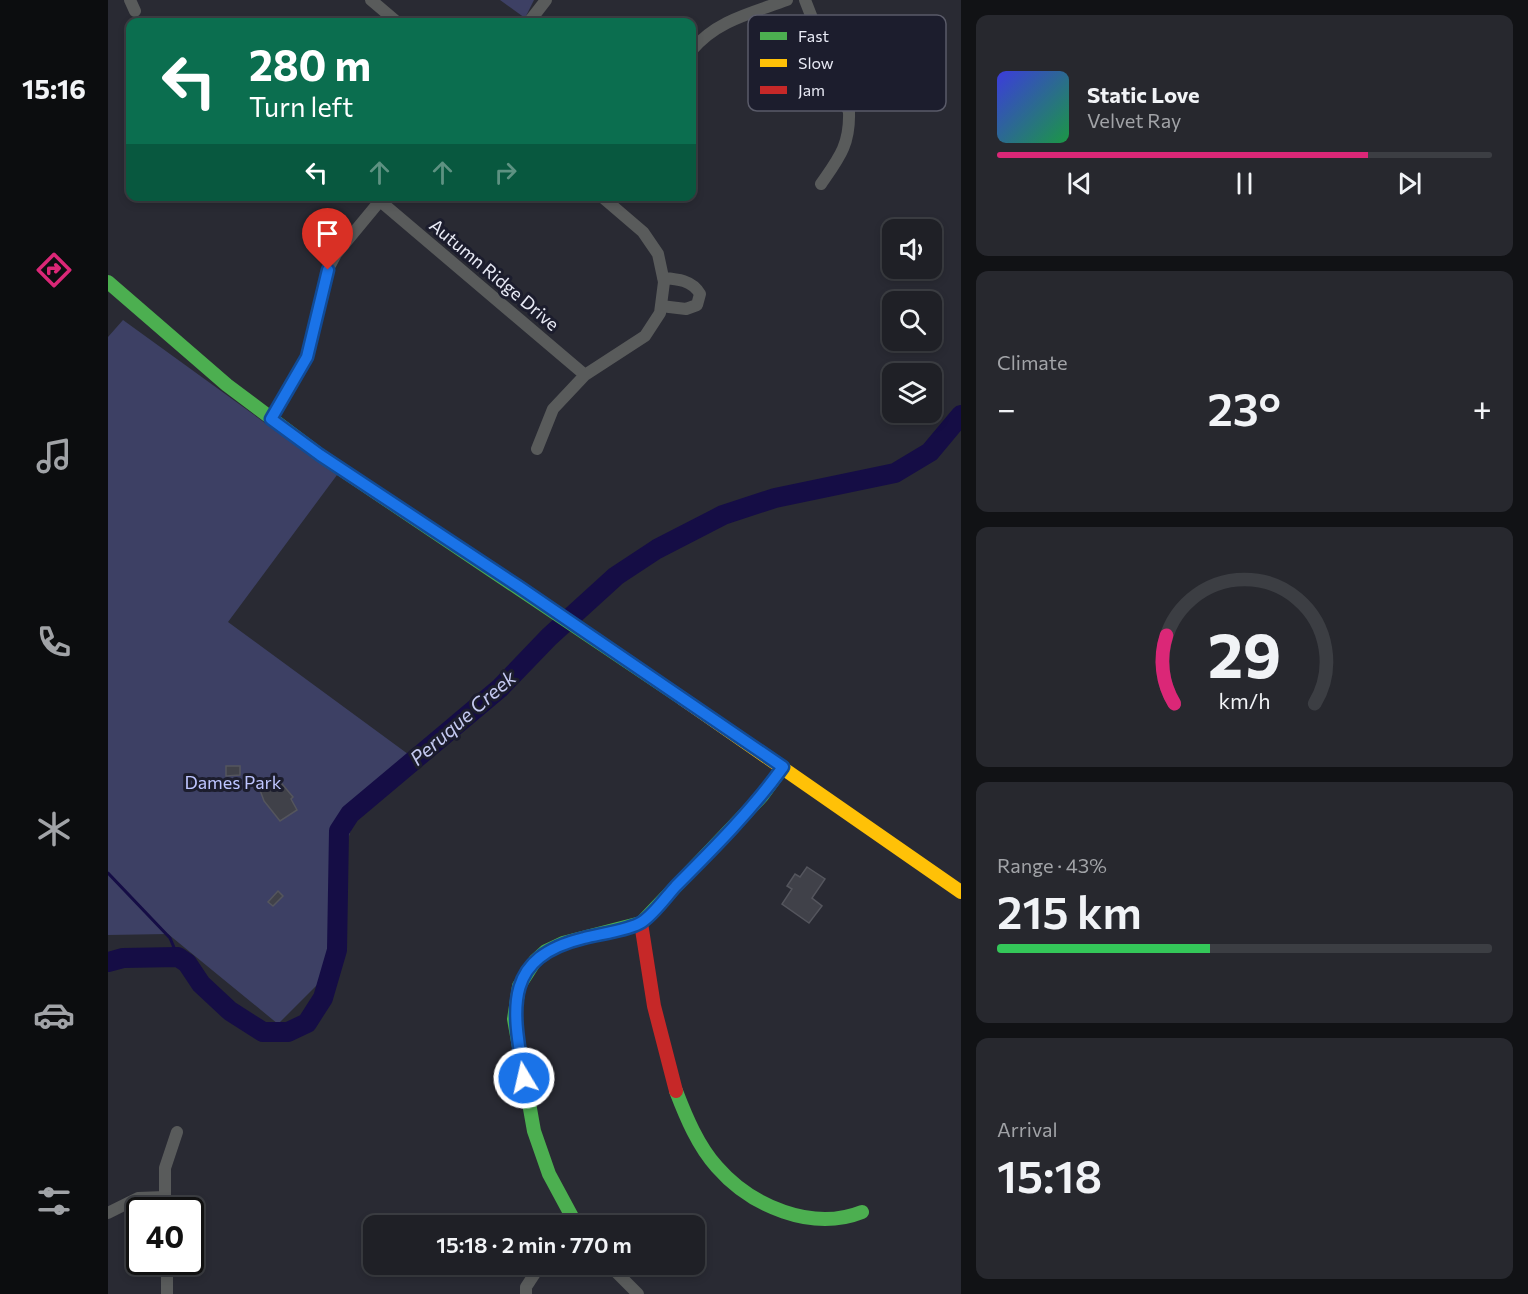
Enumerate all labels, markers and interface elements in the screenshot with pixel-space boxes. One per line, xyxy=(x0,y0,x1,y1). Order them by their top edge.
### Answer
legend xyxy=(748,15,946,111)
text: Fast xyxy=(798,26,829,45)
text: 280 m xyxy=(249,38,371,90)
icon: left xyxy=(150,42,228,120)
text: Slow xyxy=(798,53,834,72)
text: 15:16 xyxy=(22,72,86,105)
text: Jam xyxy=(798,80,825,99)
text: Static Love xyxy=(1087,81,1200,108)
text: Turn left xyxy=(249,90,353,123)
text: Velvet Ray xyxy=(1087,108,1181,132)
icon: left xyxy=(300,156,333,189)
icon: ahead xyxy=(363,156,396,189)
icon: ahead xyxy=(426,156,459,189)
icon: right xyxy=(489,156,522,189)
icon: previous xyxy=(1063,167,1096,200)
icon: pause xyxy=(1228,167,1261,200)
icon: next xyxy=(1393,167,1426,200)
pin xyxy=(302,208,353,270)
street label: Autumn Ridge Drive xyxy=(425,214,564,335)
icon: arrive xyxy=(311,217,344,250)
map controls xyxy=(882,219,942,423)
button: sound xyxy=(882,219,942,279)
icon: directions xyxy=(33,249,75,291)
button: search xyxy=(882,291,942,351)
text: Climate xyxy=(997,350,1067,374)
button: layers xyxy=(882,363,942,423)
text: 23° xyxy=(1207,380,1281,435)
text: − xyxy=(997,387,1016,428)
text: + xyxy=(1473,387,1492,428)
icon: music xyxy=(33,435,75,477)
text: 29 xyxy=(1208,615,1281,691)
icon: phone xyxy=(33,621,75,663)
water label: Peruque Creek xyxy=(404,664,521,770)
text: km/h xyxy=(1218,687,1271,713)
park label: Dames Park xyxy=(184,771,282,793)
icon: climate xyxy=(33,808,75,850)
text: Range · 43% xyxy=(997,853,1107,877)
text: 215 km xyxy=(997,883,1142,938)
icon: car xyxy=(33,994,75,1036)
position arrow xyxy=(492,1046,556,1110)
text: Arrival xyxy=(997,1117,1058,1141)
text: 15:18 xyxy=(997,1147,1102,1202)
icon: filters xyxy=(33,1180,75,1222)
speed limit sign: 40 xyxy=(126,1197,204,1275)
text: 15:18 · 2 min · 770 m xyxy=(436,1231,632,1258)

